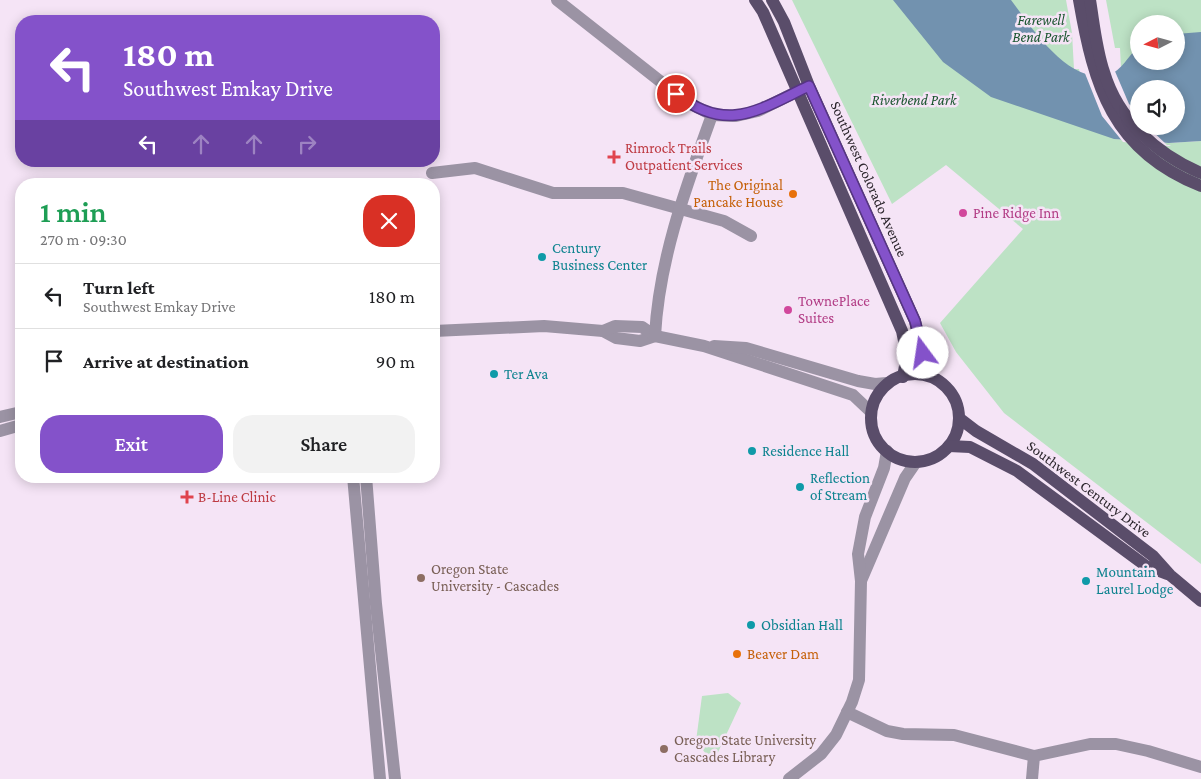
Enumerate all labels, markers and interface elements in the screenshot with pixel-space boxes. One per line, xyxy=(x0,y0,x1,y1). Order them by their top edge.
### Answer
park label: Farewell Bend Park xyxy=(1012,12,1071,45)
north arrow xyxy=(1130,15,1185,70)
map controls xyxy=(1130,15,1185,135)
icon: left xyxy=(40,35,105,100)
text: 180 m xyxy=(123,35,214,74)
pin xyxy=(655,73,697,115)
text: Southwest Emkay Drive xyxy=(123,76,333,101)
icon: arrive xyxy=(662,80,690,108)
button: sound xyxy=(1130,80,1185,135)
park label: Riverbend Park xyxy=(871,92,958,108)
street label: Southwest Colorado Avenue xyxy=(827,99,911,260)
icon: left xyxy=(134,130,162,158)
icon: ahead xyxy=(187,130,215,158)
icon: ahead xyxy=(240,130,268,158)
icon: right xyxy=(293,130,321,158)
place label: Rimrock Trails Outpatient Services xyxy=(625,140,743,174)
marker: Rimrock Trails Outpatient Services xyxy=(607,150,621,164)
place label: The Original Pancake House xyxy=(693,177,783,210)
marker: The Original Pancake House xyxy=(787,188,799,200)
text: 1 min xyxy=(40,195,107,228)
button: close xyxy=(363,195,415,247)
place label: Pine Ridge Inn xyxy=(973,205,1059,222)
marker: Pine Ridge Inn xyxy=(957,207,969,219)
text: 270 m · 09:30 xyxy=(40,231,127,248)
place label: Century Business Center xyxy=(552,240,648,273)
marker: Century Business Center xyxy=(536,251,548,263)
text: Turn left xyxy=(83,277,155,298)
icon: left xyxy=(40,282,68,310)
text: 180 m xyxy=(369,286,415,307)
place label: TownePlace Suites xyxy=(798,293,870,326)
text: Southwest Emkay Drive xyxy=(83,298,236,315)
marker: TownePlace Suites xyxy=(782,304,794,316)
position arrow xyxy=(896,326,948,378)
icon: arrive xyxy=(40,347,68,375)
text: Arrive at destination xyxy=(83,351,249,372)
text: 90 m xyxy=(376,351,415,372)
place label: Ter Ava xyxy=(504,366,548,382)
marker: Ter Ava xyxy=(488,368,500,380)
button: Exit xyxy=(40,415,223,473)
button: Share xyxy=(233,415,415,473)
street label: Southwest Century Drive xyxy=(1023,437,1154,542)
place label: Residence Hall xyxy=(762,443,849,459)
marker: Residence Hall xyxy=(746,445,758,457)
place label: Reflection of Stream xyxy=(810,470,870,503)
marker: Reflection of Stream xyxy=(794,481,806,493)
place label: B-Line Clinic xyxy=(198,489,276,505)
marker: B-Line Clinic xyxy=(180,490,194,504)
place label: Oregon State University - Cascades xyxy=(431,561,559,595)
place label: Mountain Laurel Lodge xyxy=(1096,564,1174,598)
marker: Oregon State University - Cascades xyxy=(415,572,427,584)
marker: Mountain Laurel Lodge xyxy=(1080,575,1092,587)
place label: Obsidian Hall xyxy=(761,617,843,633)
marker: Obsidian Hall xyxy=(745,619,757,631)
place label: Beaver Dam xyxy=(747,646,819,662)
marker: Beaver Dam xyxy=(731,648,743,660)
place label: Oregon State University Cascades Library xyxy=(674,732,816,766)
marker: Oregon State University Cascades Library xyxy=(658,743,670,755)

